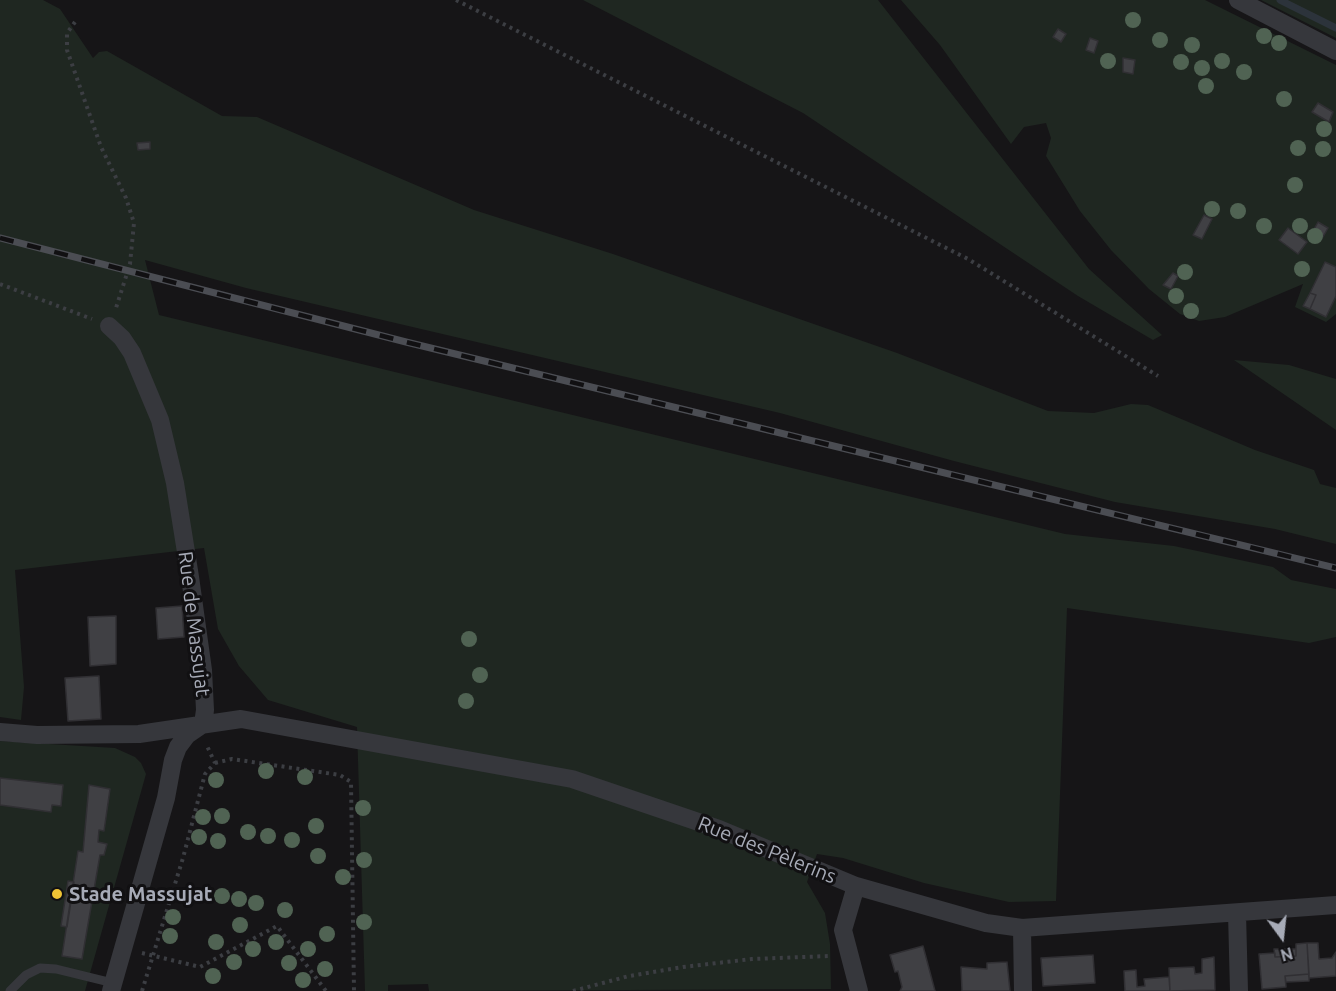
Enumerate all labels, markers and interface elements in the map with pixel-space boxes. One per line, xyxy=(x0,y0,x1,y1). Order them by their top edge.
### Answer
street label: Rue de Massujat xyxy=(173,550,215,698)
street label: Rue des Pèlerins xyxy=(694,811,840,889)
place label: Stade Massujat xyxy=(69,882,212,906)
marker: Stade Massujat xyxy=(50,887,64,901)
north arrow xyxy=(1252,907,1312,967)
text: N xyxy=(1279,944,1295,965)

